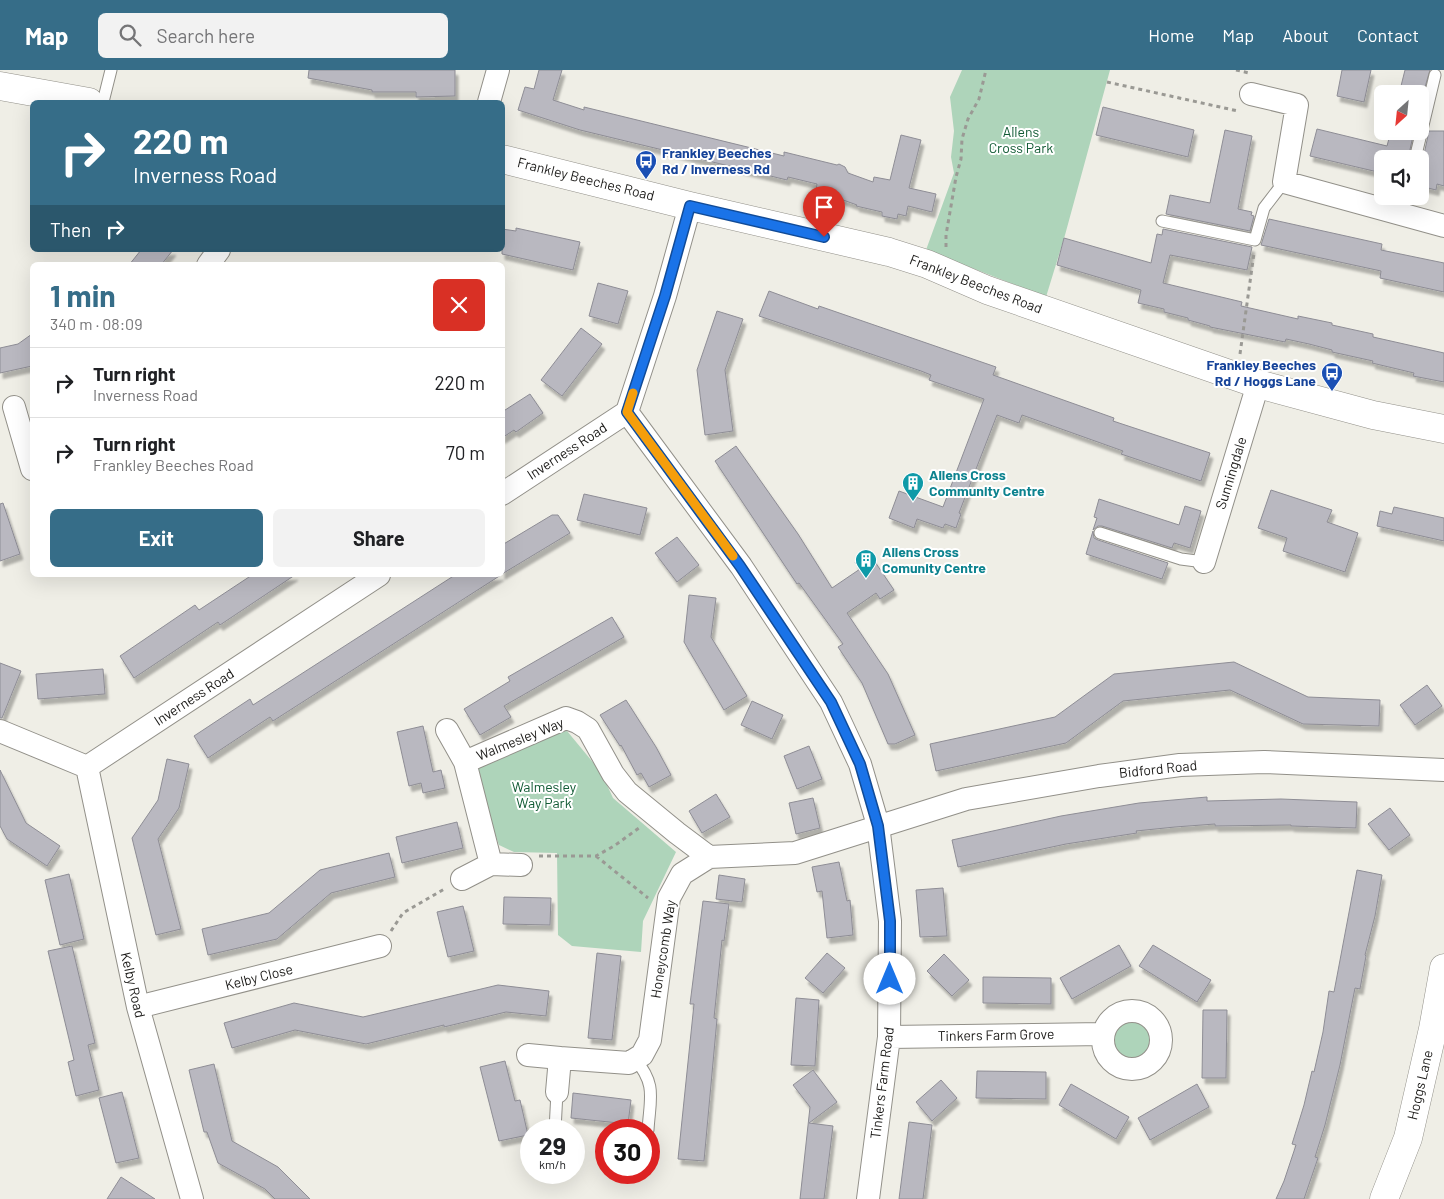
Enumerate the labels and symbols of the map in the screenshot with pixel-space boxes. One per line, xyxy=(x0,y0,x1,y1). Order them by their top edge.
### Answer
north arrow xyxy=(1374,85,1429,140)
park label: Allens Cross Park xyxy=(989,123,1053,156)
place label: Frankley Beeches Rd / Inverness Rd xyxy=(662,144,771,177)
bus stop icon: Frankley Beeches Rd / Inverness Rd xyxy=(634,149,658,180)
street label: Frankley Beeches Road xyxy=(516,153,656,204)
pin xyxy=(803,186,845,237)
street label: Frankley Beeches Road xyxy=(908,250,1045,317)
place label: Frankley Beeches Rd / Hoggs Lane xyxy=(1207,356,1316,389)
bus stop icon: Frankley Beeches Rd / Hoggs Lane xyxy=(1320,361,1344,392)
street label: Inverness Road xyxy=(524,418,610,483)
street label: Sunningdale xyxy=(1211,435,1250,511)
place label: Allens Cross Community Centre xyxy=(929,466,1045,499)
building icon: Allens Cross Community Centre xyxy=(901,471,925,502)
place label: Allens Cross Comunity Centre xyxy=(882,543,986,576)
building icon: Allens Cross Comunity Centre xyxy=(854,548,878,579)
street label: Inverness Road xyxy=(151,664,237,729)
street label: Walmesley Way xyxy=(474,713,566,764)
street label: Bidford Road xyxy=(1118,756,1198,781)
park label: Walmesley Way Park xyxy=(512,778,577,811)
street label: Honeycomb Way xyxy=(646,898,679,1000)
street label: Kelby Road xyxy=(118,950,149,1019)
position arrow xyxy=(863,952,915,1004)
street label: Kelby Close xyxy=(223,960,295,993)
street label: Tinkers Farm Grove xyxy=(938,1025,1054,1044)
street label: Tinkers Farm Road xyxy=(866,1026,897,1140)
street label: Hoggs Lane xyxy=(1403,1048,1436,1121)
speed limit sign: 30 xyxy=(595,1119,660,1184)

